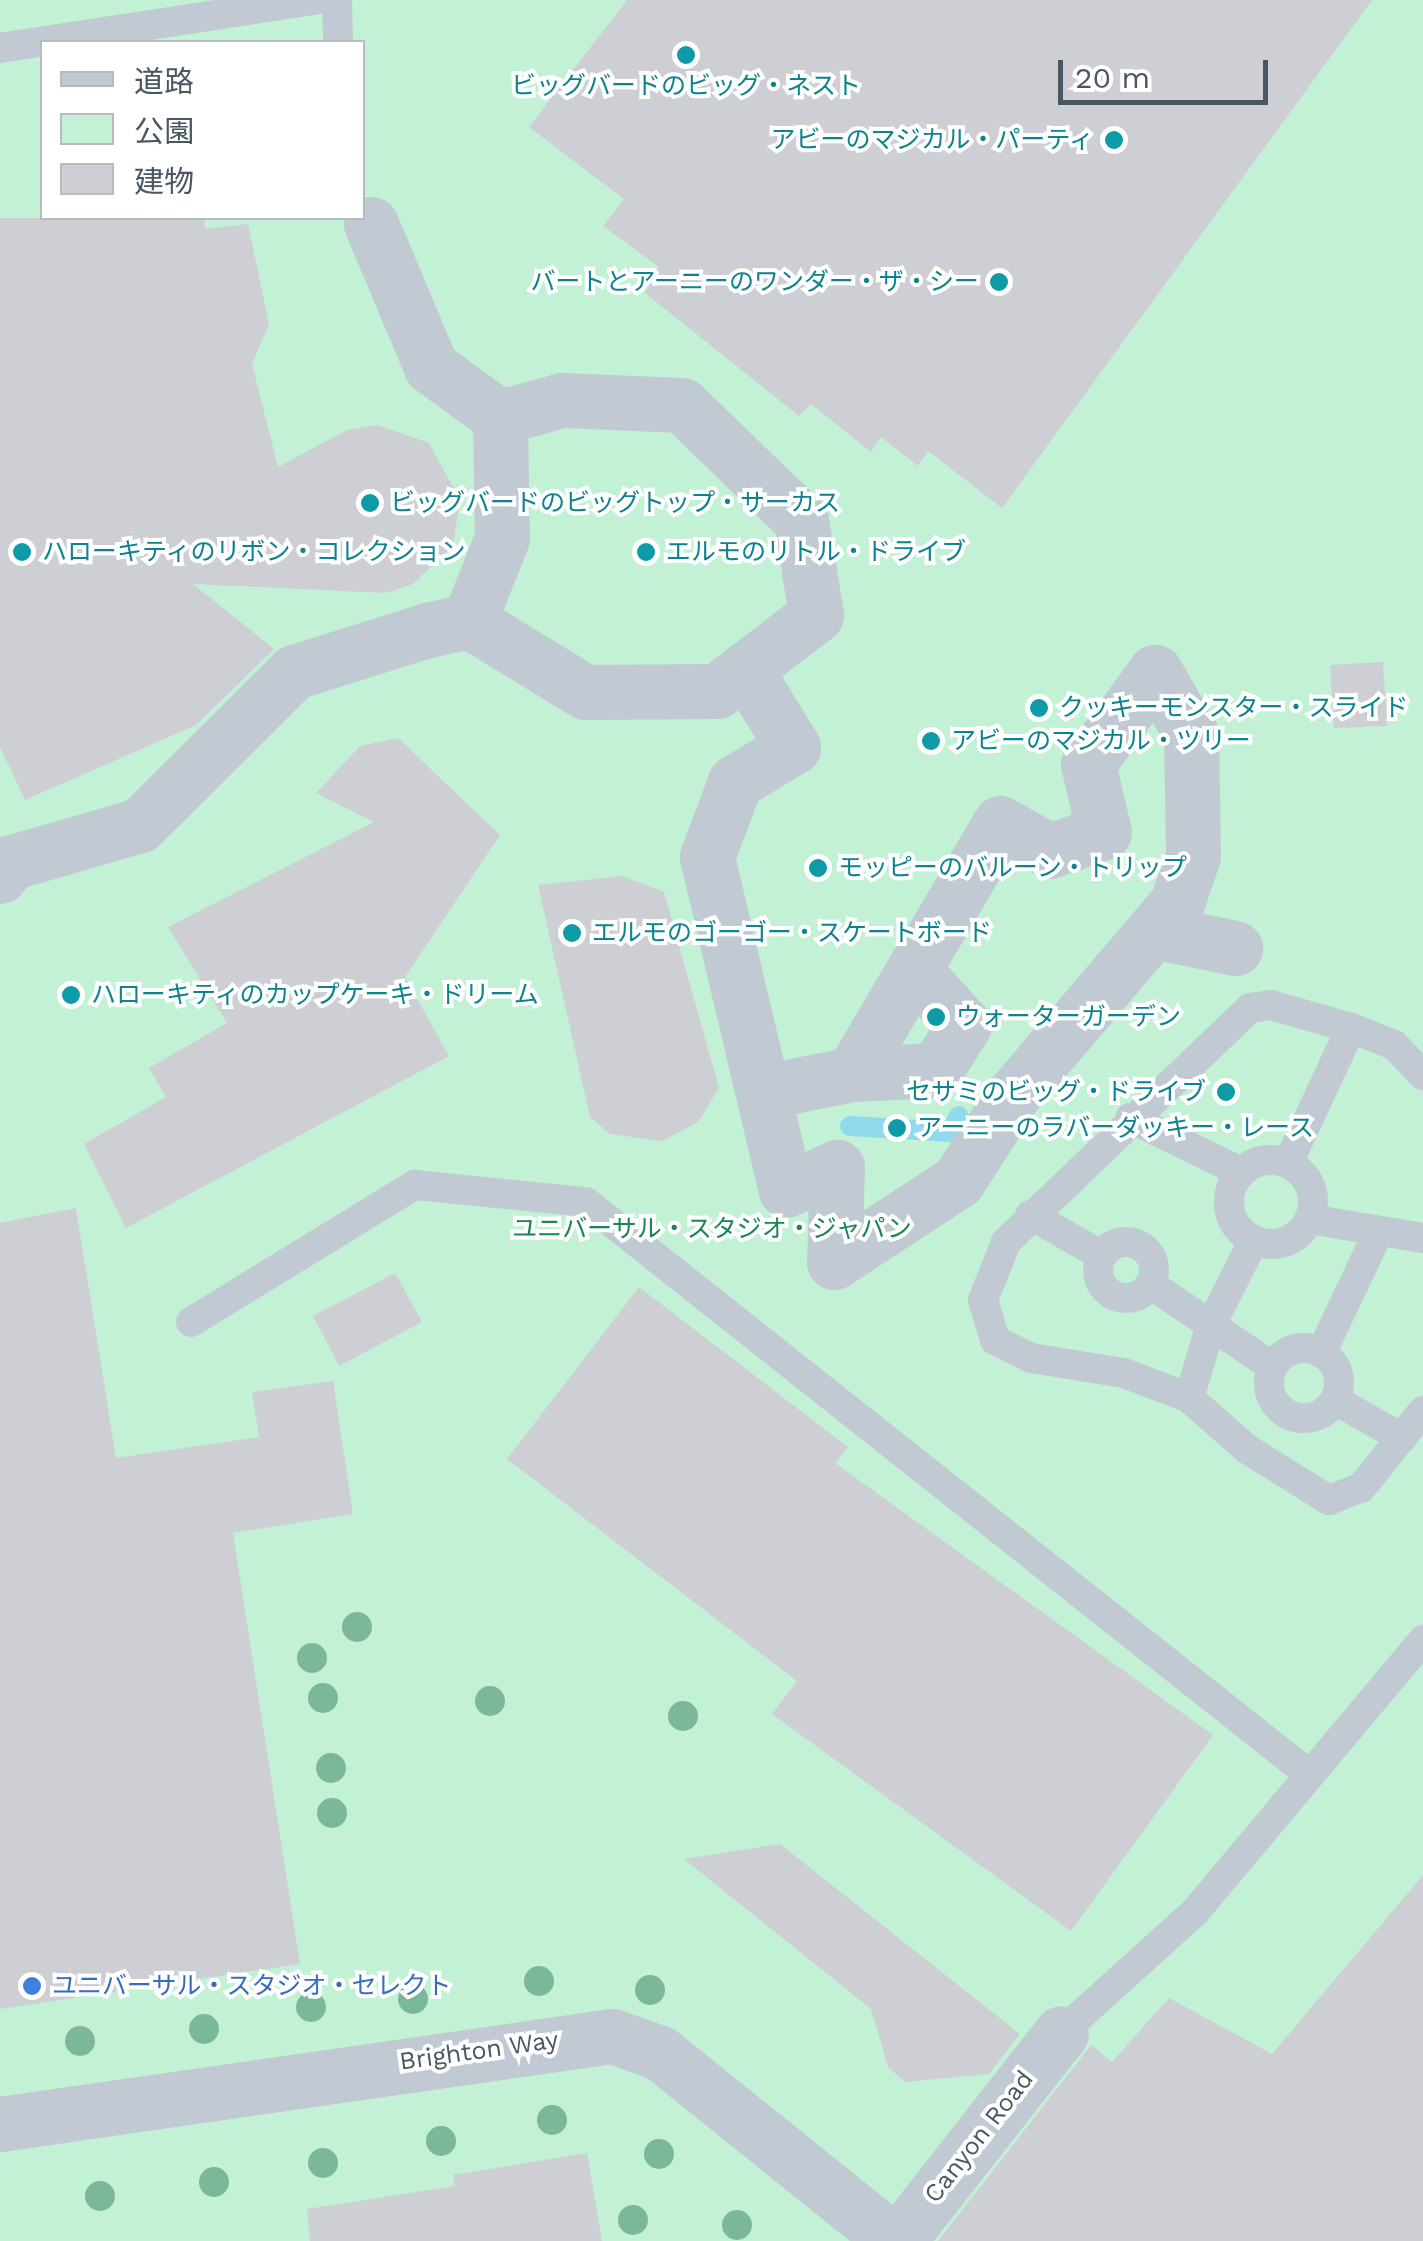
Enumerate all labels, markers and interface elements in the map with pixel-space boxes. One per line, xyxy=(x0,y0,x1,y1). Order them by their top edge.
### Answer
legend xyxy=(40,40,365,220)
scale bar xyxy=(1063,40,1273,102)
marker: ビッグバードのビッグ・ネスト xyxy=(675,44,697,66)
text: 20 m xyxy=(1075,60,1150,95)
text: 道路 xyxy=(134,64,194,99)
place label: ビッグバードのビッグ・ネスト xyxy=(511,71,861,101)
text: 公園 xyxy=(134,114,194,149)
place label: アビーのマジカル・パーティ xyxy=(769,125,1094,155)
marker: アビーのマジカル・パーティ xyxy=(1103,129,1125,151)
text: 建物 xyxy=(134,164,194,199)
place label: バートとアーニーのワンダー・ザ・シー xyxy=(531,267,979,297)
marker: バートとアーニーのワンダー・ザ・シー xyxy=(988,271,1010,293)
place label: ビッグバードのビッグトップ・サーカス xyxy=(390,488,840,518)
marker: ビッグバードのビッグトップ・サーカス xyxy=(359,492,381,514)
place label: ハローキティのリボン・コレクション xyxy=(42,537,467,567)
place label: エルモのリトル・ドライブ xyxy=(666,537,966,567)
marker: ハローキティのリボン・コレクション xyxy=(11,541,33,563)
marker: エルモのリトル・ドライブ xyxy=(635,541,657,563)
place label: クッキーモンスター・スライド xyxy=(1059,693,1409,723)
marker: クッキーモンスター・スライド xyxy=(1028,697,1050,719)
place label: アビーのマジカル・ツリー xyxy=(951,726,1251,756)
marker: アビーのマジカル・ツリー xyxy=(920,730,942,752)
place label: モッピーのバルーン・トリップ xyxy=(838,853,1188,883)
marker: モッピーのバルーン・トリップ xyxy=(807,857,829,879)
place label: エルモのゴーゴー・スケートボード xyxy=(592,918,992,948)
marker: エルモのゴーゴー・スケートボード xyxy=(561,922,583,944)
place label: ハローキティのカップケーキ・ドリーム xyxy=(91,980,541,1010)
marker: ハローキティのカップケーキ・ドリーム xyxy=(60,984,82,1006)
place label: ウォーターガーデン xyxy=(956,1002,1181,1032)
marker: ウォーターガーデン xyxy=(925,1006,947,1028)
place label: セサミのビッグ・ドライブ xyxy=(906,1077,1206,1107)
marker: セサミのビッグ・ドライブ xyxy=(1215,1081,1237,1103)
place label: アーニーのラバーダッキー・レース xyxy=(917,1113,1315,1143)
marker: アーニーのラバーダッキー・レース xyxy=(886,1117,908,1139)
park label: ユニバーサル・スタジオ・ジャパン xyxy=(512,1214,912,1244)
place label: ユニバーサル・スタジオ・セレクト xyxy=(52,1971,452,2001)
marker: ユニバーサル・スタジオ・セレクト xyxy=(21,1975,43,1997)
street label: Brighton Way xyxy=(397,2025,561,2077)
street label: Canyon Road xyxy=(918,2065,1040,2209)

